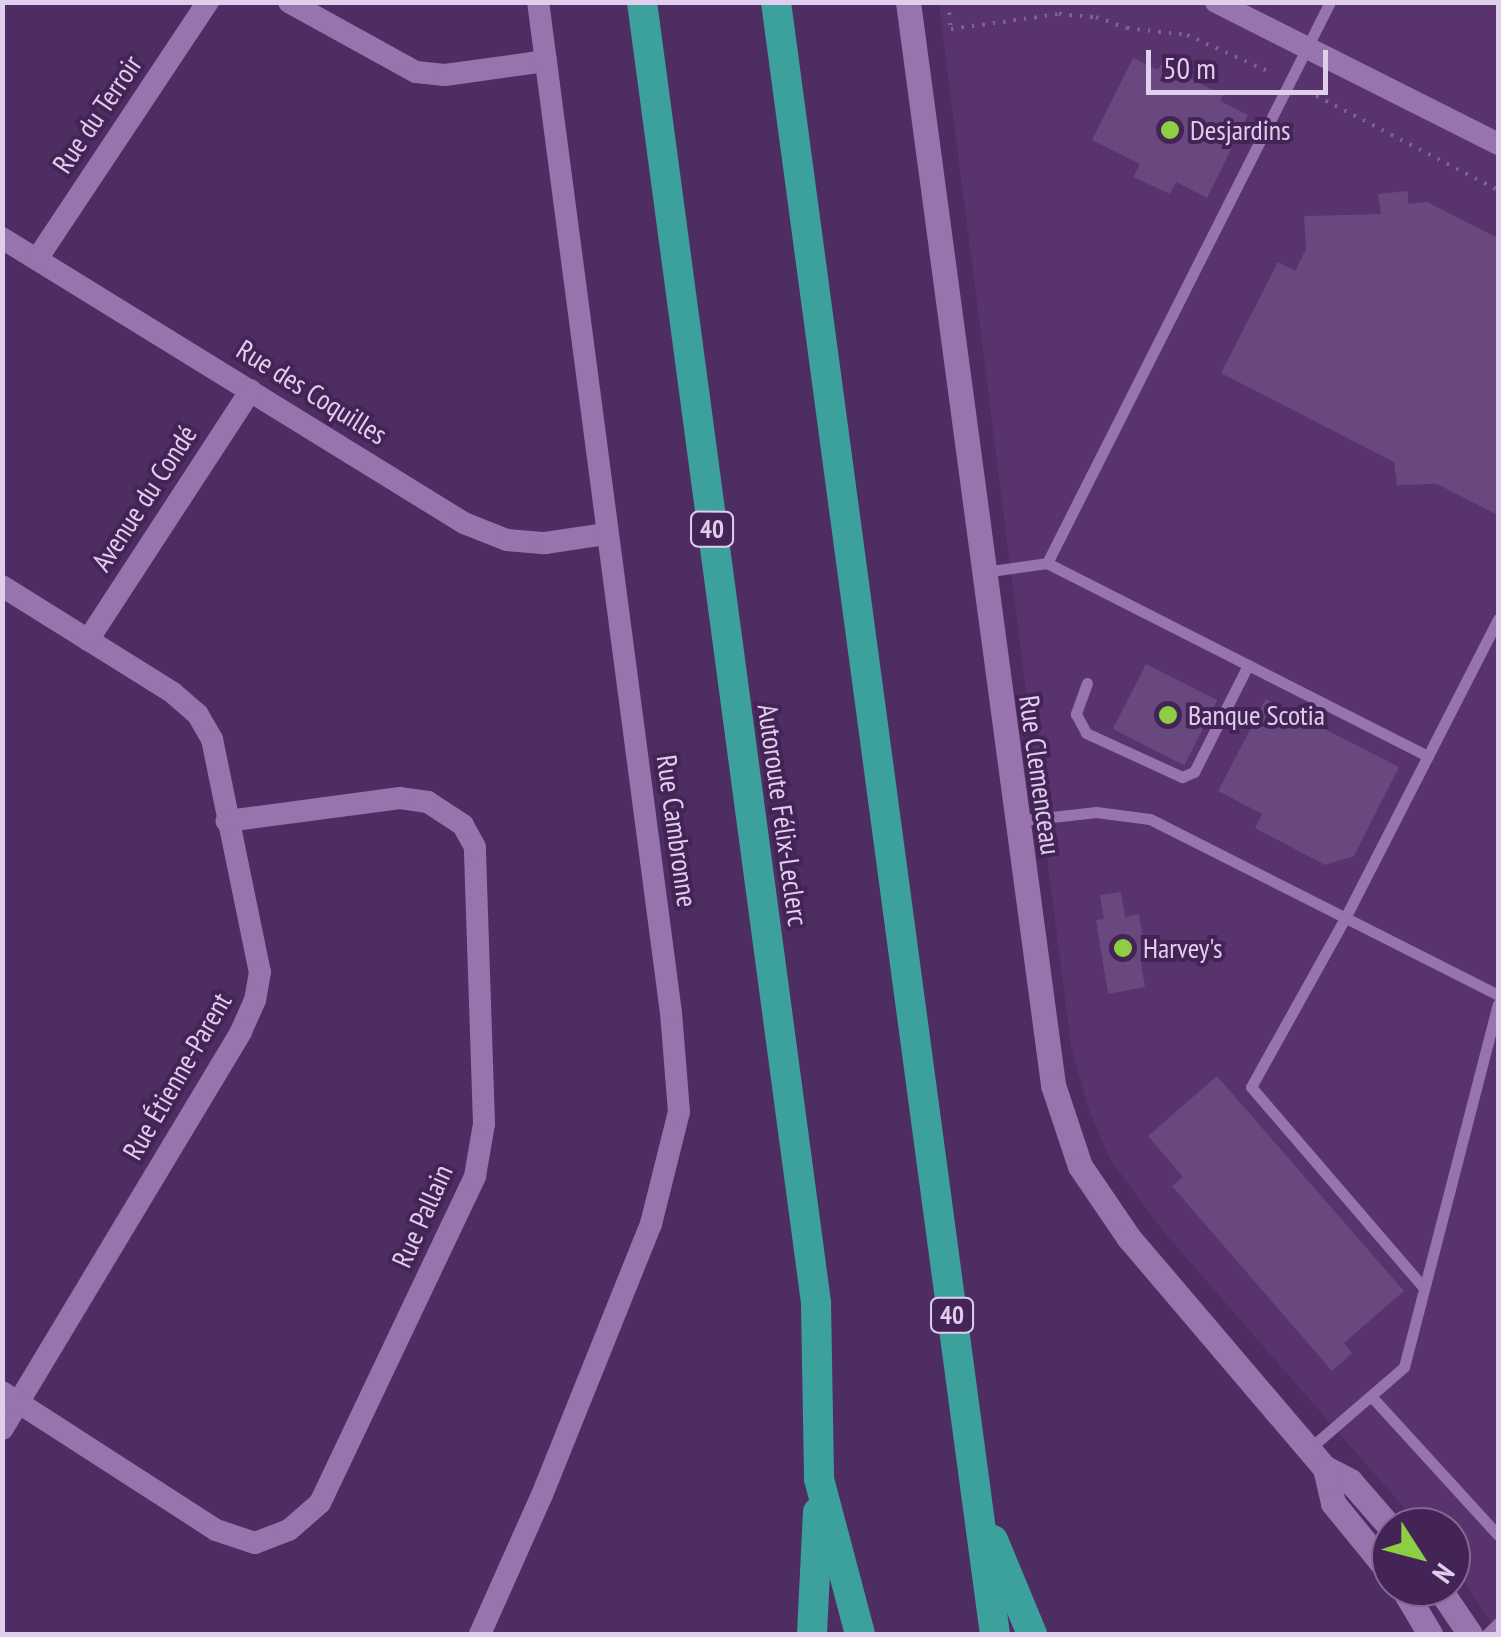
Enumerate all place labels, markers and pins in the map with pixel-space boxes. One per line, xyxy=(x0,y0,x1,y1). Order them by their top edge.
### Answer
place label: Desjardins xyxy=(1190,113,1291,147)
marker: Desjardins xyxy=(1159,119,1181,141)
place label: Banque Scotia xyxy=(1188,698,1325,732)
marker: Banque Scotia xyxy=(1157,704,1179,726)
place label: Harvey's xyxy=(1143,931,1222,965)
marker: Harvey's xyxy=(1112,937,1134,959)

